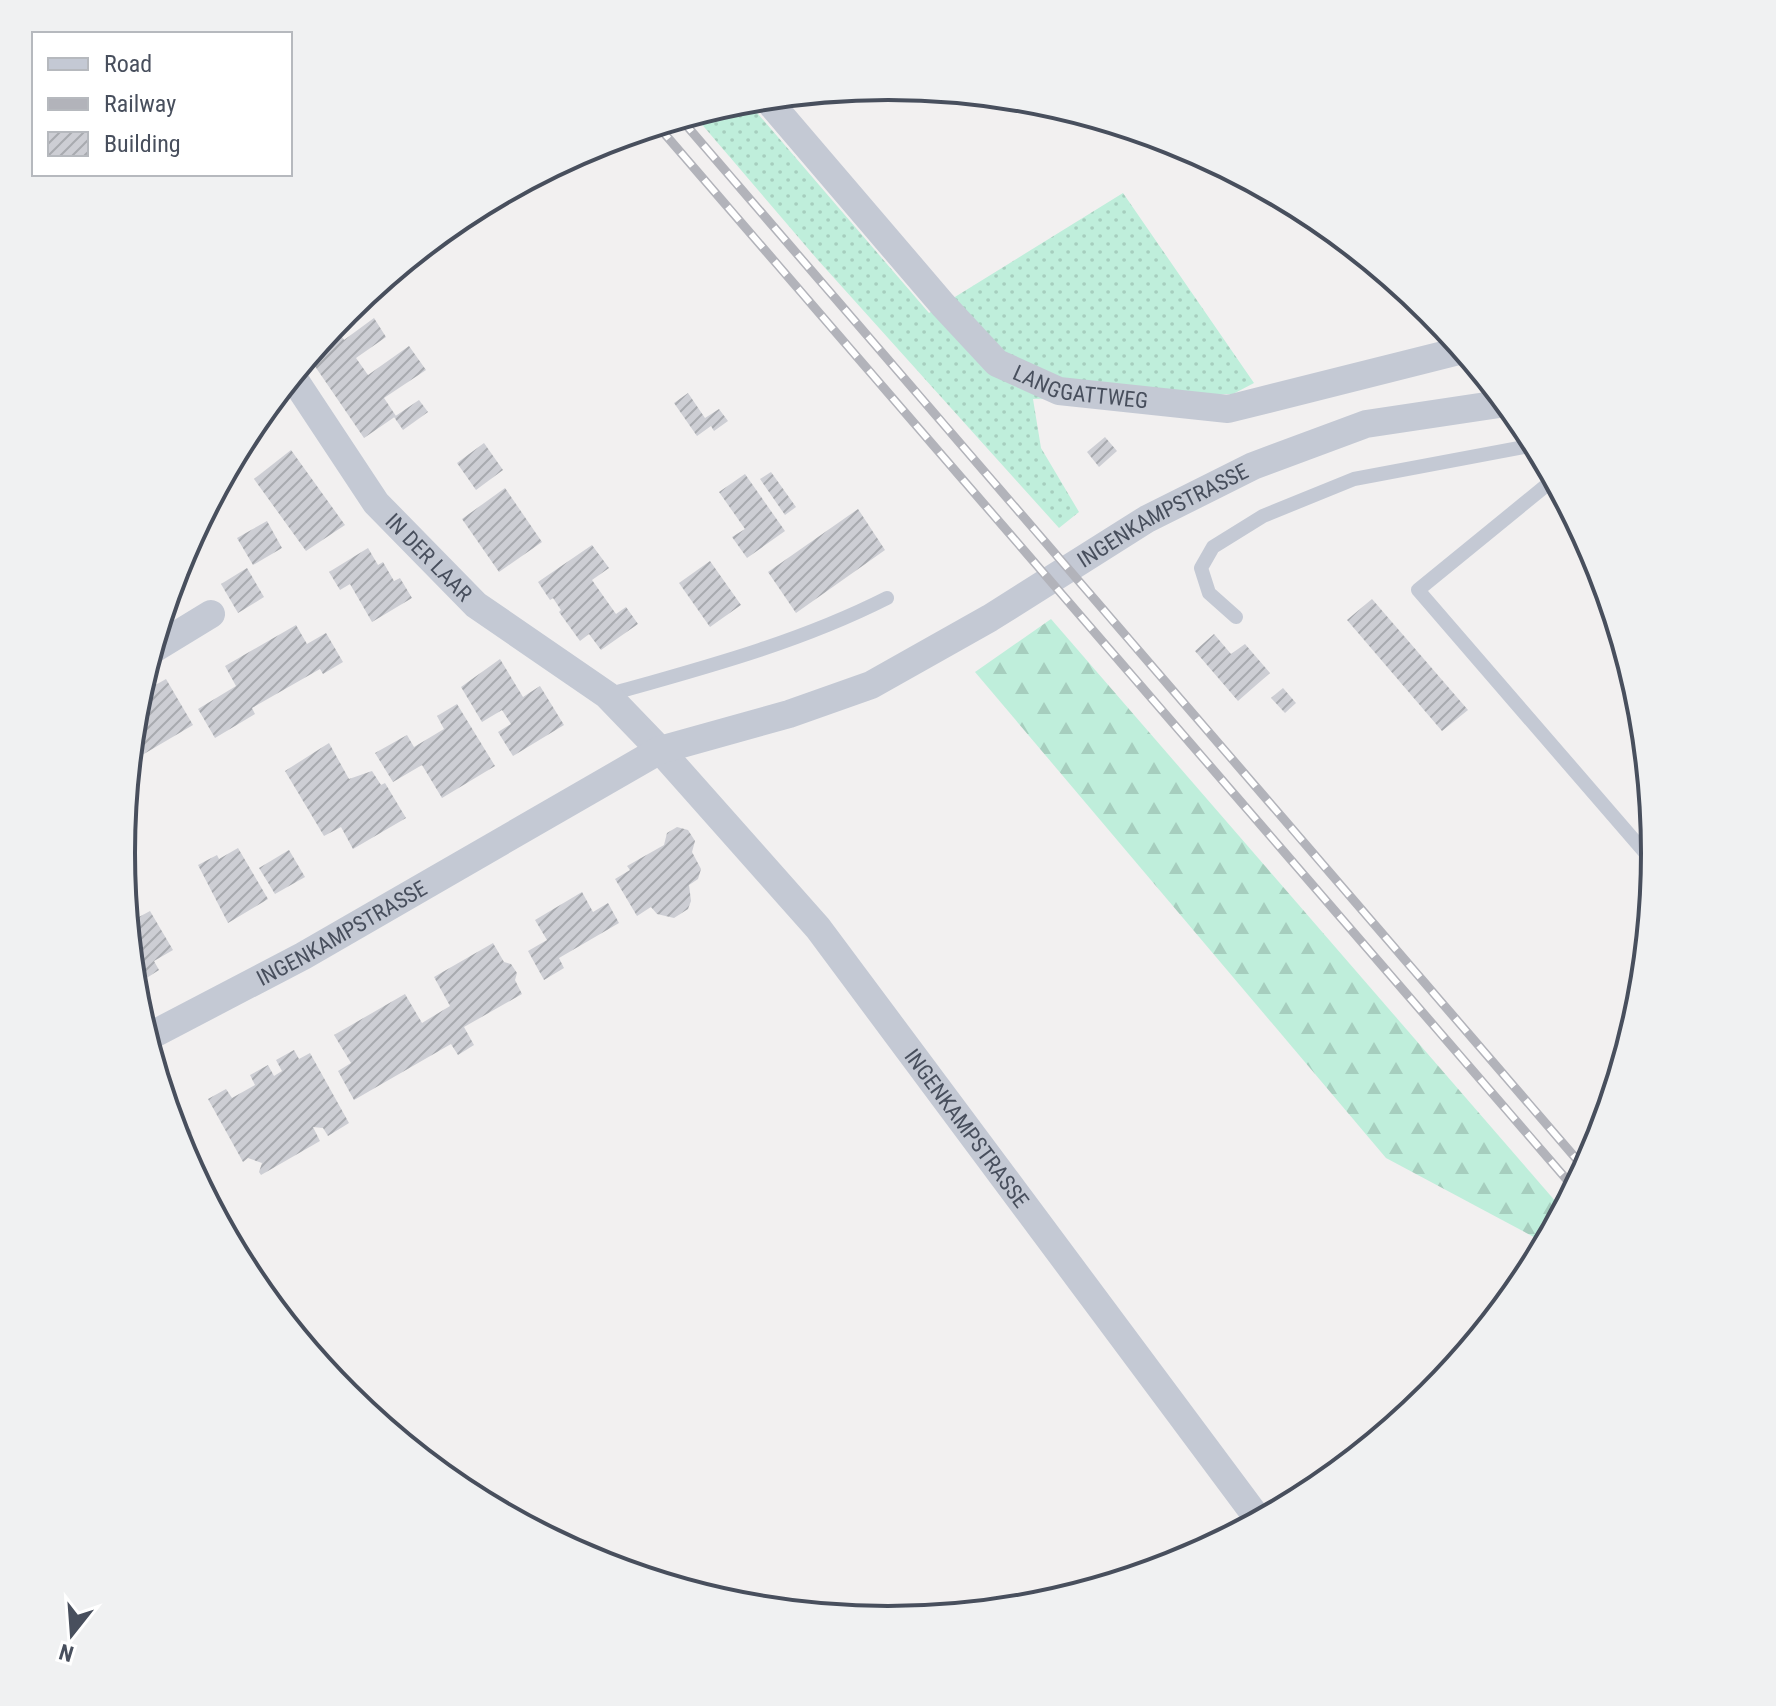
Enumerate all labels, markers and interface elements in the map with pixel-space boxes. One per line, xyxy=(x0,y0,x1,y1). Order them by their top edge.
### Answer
legend xyxy=(32,32,292,176)
text: Road xyxy=(104,50,152,78)
text: Railway xyxy=(104,90,176,118)
text: Building xyxy=(104,130,181,158)
street label: LANGGATTWEG xyxy=(1009,360,1149,413)
street label: INGENKAMPSTRASSE xyxy=(1073,458,1252,572)
street label: IN DER LAAR xyxy=(381,508,477,606)
street label: INGENKAMPSTRASSE xyxy=(252,875,431,991)
street label: INGENKAMPSTRASSE xyxy=(900,1044,1034,1212)
north arrow xyxy=(32,1594,112,1674)
text: N xyxy=(56,1639,76,1667)

